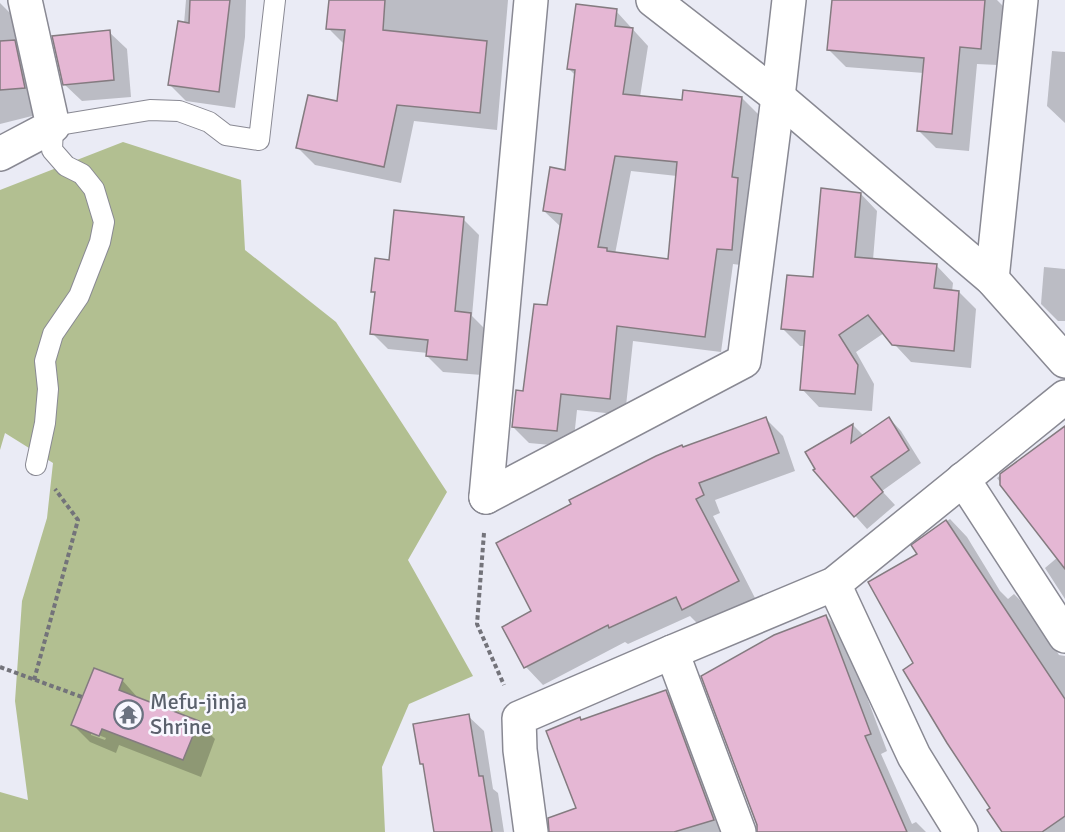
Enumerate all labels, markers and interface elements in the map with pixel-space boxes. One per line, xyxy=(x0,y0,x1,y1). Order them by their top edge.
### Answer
place label: Mefu-jinja Shrine xyxy=(150,688,247,740)
temple icon: Mefu-jinja Shrine xyxy=(113,698,145,730)

